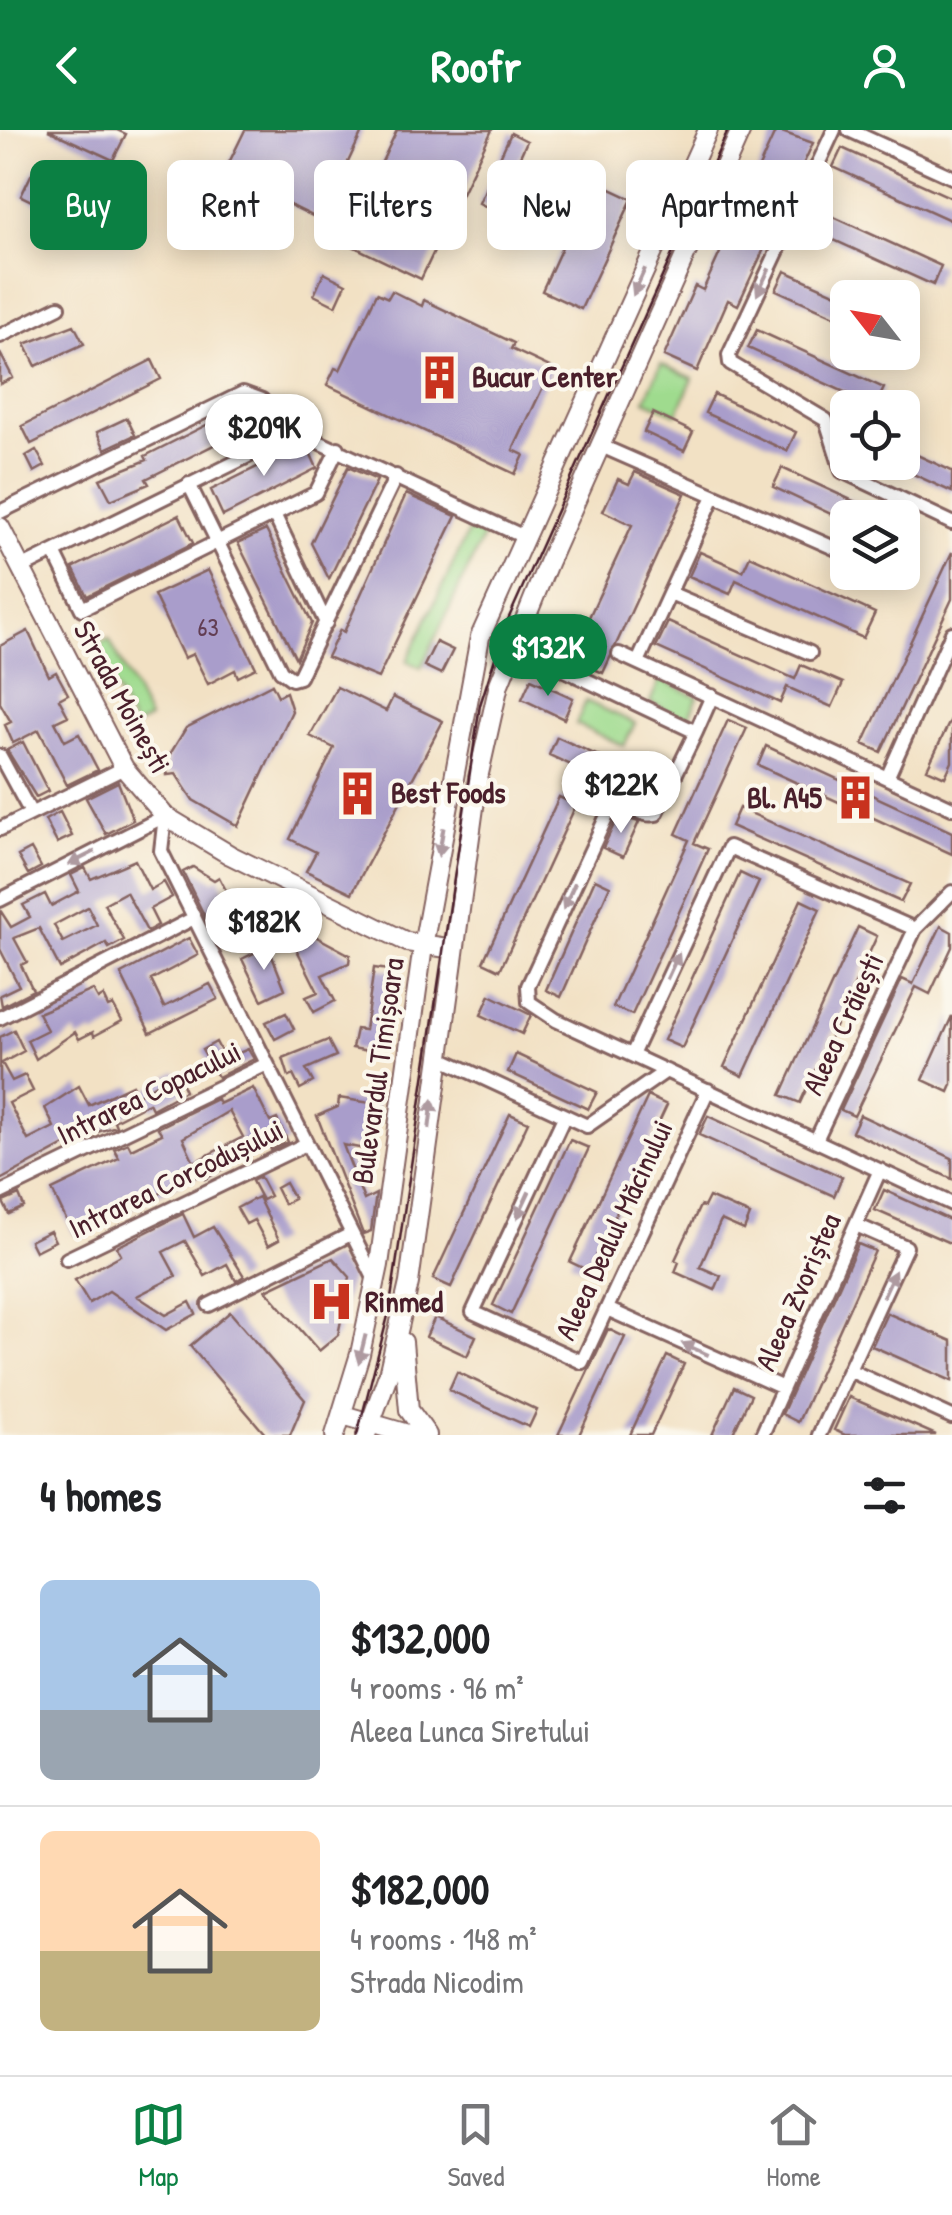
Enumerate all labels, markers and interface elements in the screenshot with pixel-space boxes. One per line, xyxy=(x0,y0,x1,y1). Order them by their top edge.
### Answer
text: Roofr xyxy=(431,35,521,96)
icon: back xyxy=(40,38,95,93)
icon: person xyxy=(857,38,912,93)
chip: Buy xyxy=(30,160,147,250)
chip: Rent xyxy=(167,160,294,250)
chip: Filters xyxy=(314,160,467,250)
chip: New xyxy=(487,160,606,250)
chip: Apartment xyxy=(626,160,833,250)
one-way arrow xyxy=(630,268,647,297)
one-way arrow xyxy=(755,268,772,297)
north arrow xyxy=(830,280,920,370)
map controls xyxy=(830,280,920,590)
building icon: Bucur Center xyxy=(415,353,463,401)
place label: Bucur Center xyxy=(472,356,617,396)
button: locate xyxy=(830,390,920,480)
pin: $209K xyxy=(194,394,334,479)
text: $209K xyxy=(227,405,301,448)
button: layers xyxy=(830,500,920,590)
house number: 63 xyxy=(197,610,219,644)
street label: Strada Moinești xyxy=(65,613,181,780)
pin: $132K xyxy=(478,614,618,699)
text: $132K xyxy=(511,625,585,668)
pin: $122K xyxy=(551,751,691,836)
text: $122K xyxy=(584,762,658,805)
building icon: Best Foods xyxy=(334,769,382,817)
place label: Best Foods xyxy=(391,772,506,812)
building icon: Bl. A45 xyxy=(831,774,879,822)
place label: Bl. A45 xyxy=(747,777,822,817)
one-way arrow xyxy=(432,827,448,858)
one-way arrow xyxy=(68,849,97,866)
one-way arrow xyxy=(561,881,577,911)
pin: $182K xyxy=(194,888,334,973)
text: $182K xyxy=(227,899,301,942)
street label: Aleea Crăiești xyxy=(792,946,892,1101)
one-way arrow xyxy=(665,951,682,980)
street label: Bulevardul Timișoara xyxy=(341,955,413,1186)
street label: Intrarea Copacului xyxy=(50,1030,247,1154)
one-way arrow xyxy=(423,1098,439,1130)
street label: Intrarea Corcodușului xyxy=(62,1109,290,1247)
street label: Aleea Dealul Măcinului xyxy=(545,1113,682,1346)
one-way arrow xyxy=(515,1190,531,1220)
street label: Aleea Zvoriștea xyxy=(745,1206,850,1377)
one-way arrow xyxy=(880,1269,897,1298)
hospital icon: Rinmed xyxy=(308,1278,356,1326)
place label: Rinmed xyxy=(365,1281,443,1321)
one-way arrow xyxy=(353,1334,369,1365)
one-way arrow xyxy=(680,1341,710,1357)
text: 4 homes xyxy=(40,1467,161,1524)
icon: filters xyxy=(857,1468,912,1523)
text: $132,000 xyxy=(350,1609,490,1666)
icon: home xyxy=(120,1620,240,1740)
text: 4 rooms · 96 m² xyxy=(350,1666,524,1709)
text: Aleea Lunca Siretului xyxy=(350,1709,590,1752)
text: $182,000 xyxy=(350,1860,489,1917)
icon: home xyxy=(120,1871,240,1991)
text: 4 rooms · 148 m² xyxy=(350,1917,537,1960)
text: Strada Nicodim xyxy=(350,1960,524,2003)
tab: Map xyxy=(131,2097,186,2195)
tab: Saved xyxy=(447,2097,505,2195)
tab: Home xyxy=(766,2097,821,2195)

